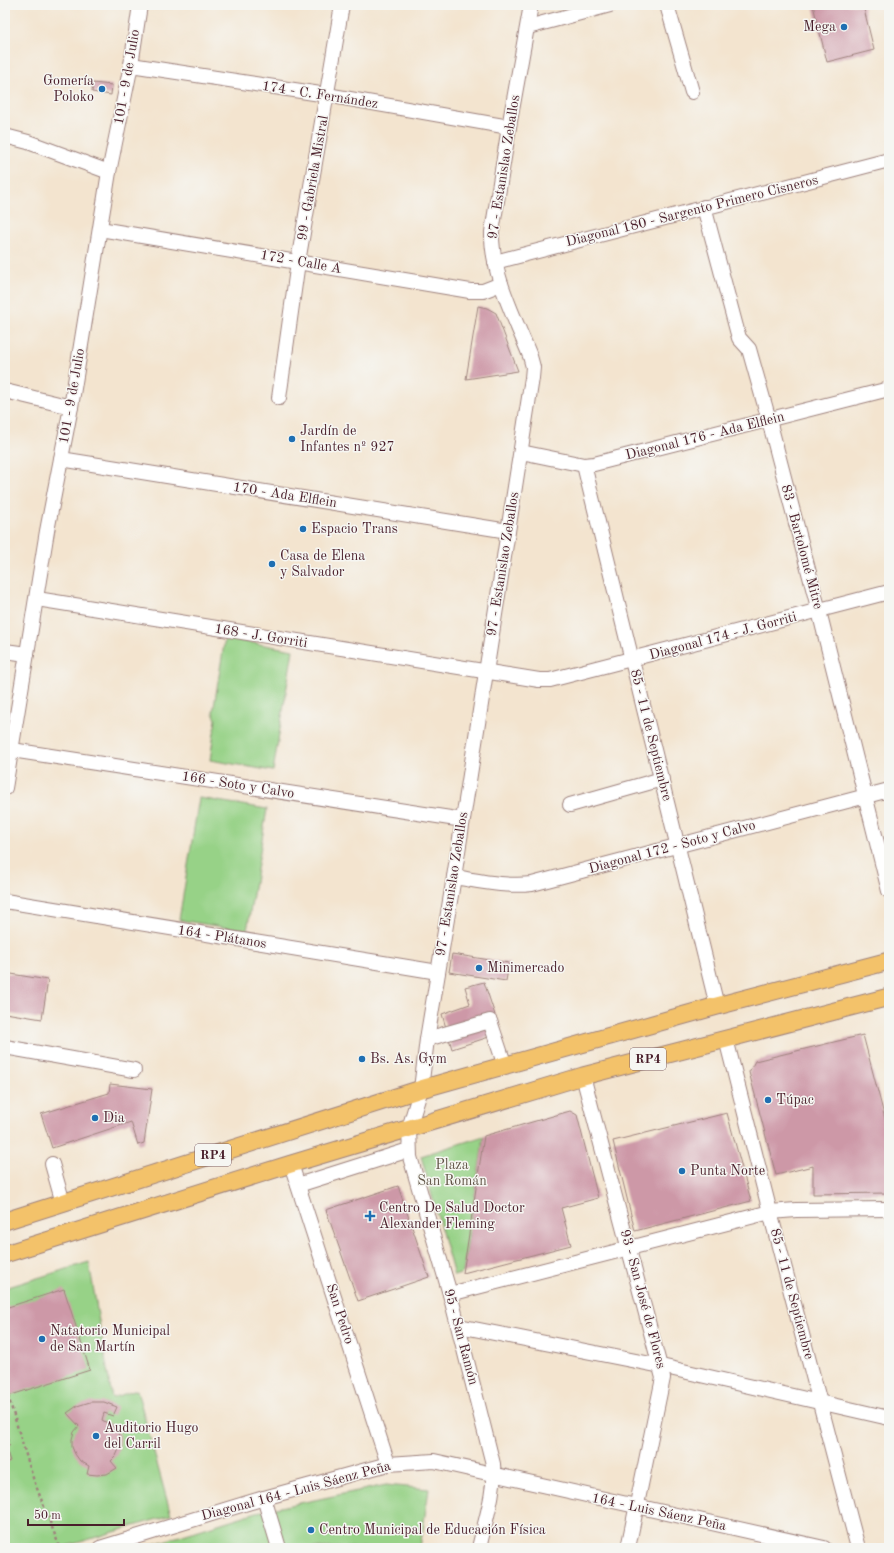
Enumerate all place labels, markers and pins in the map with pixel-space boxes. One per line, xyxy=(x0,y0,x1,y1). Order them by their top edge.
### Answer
place label: Mega xyxy=(803,20,836,34)
marker: Mega xyxy=(839,22,849,32)
place label: Gomería Poloko xyxy=(43,74,94,104)
marker: Gomería Poloko xyxy=(97,84,107,94)
place label: Jardín de Infantes nº 927 xyxy=(300,424,395,454)
marker: Jardín de Infantes nº 927 xyxy=(287,434,297,444)
place label: Espacio Trans xyxy=(311,522,398,536)
marker: Espacio Trans xyxy=(298,524,308,534)
place label: Casa de Elena y Salvador xyxy=(280,549,365,579)
marker: Casa de Elena y Salvador xyxy=(267,559,277,569)
place label: Minimercado xyxy=(487,961,564,975)
marker: Minimercado xyxy=(474,963,484,973)
place label: Bs. As. Gym xyxy=(370,1052,447,1066)
marker: Bs. As. Gym xyxy=(357,1054,367,1064)
place label: Túpac xyxy=(776,1093,814,1107)
marker: Túpac xyxy=(763,1095,773,1105)
place label: Dia xyxy=(103,1111,125,1125)
marker: Dia xyxy=(90,1113,100,1123)
place label: Punta Norte xyxy=(690,1164,765,1178)
marker: Punta Norte xyxy=(677,1166,687,1176)
place label: Centro De Salud Doctor Alexander Fleming xyxy=(379,1201,525,1231)
marker: Centro De Salud Doctor Alexander Fleming xyxy=(364,1210,376,1222)
place label: Natatorio Municipal de San Martín xyxy=(50,1324,170,1354)
marker: Natatorio Municipal de San Martín xyxy=(37,1334,47,1344)
place label: Auditorio Hugo del Carril xyxy=(104,1421,199,1451)
marker: Auditorio Hugo del Carril xyxy=(91,1431,101,1441)
place label: Centro Municipal de Educación Física xyxy=(319,1523,546,1537)
marker: Centro Municipal de Educación Física xyxy=(306,1525,316,1535)

